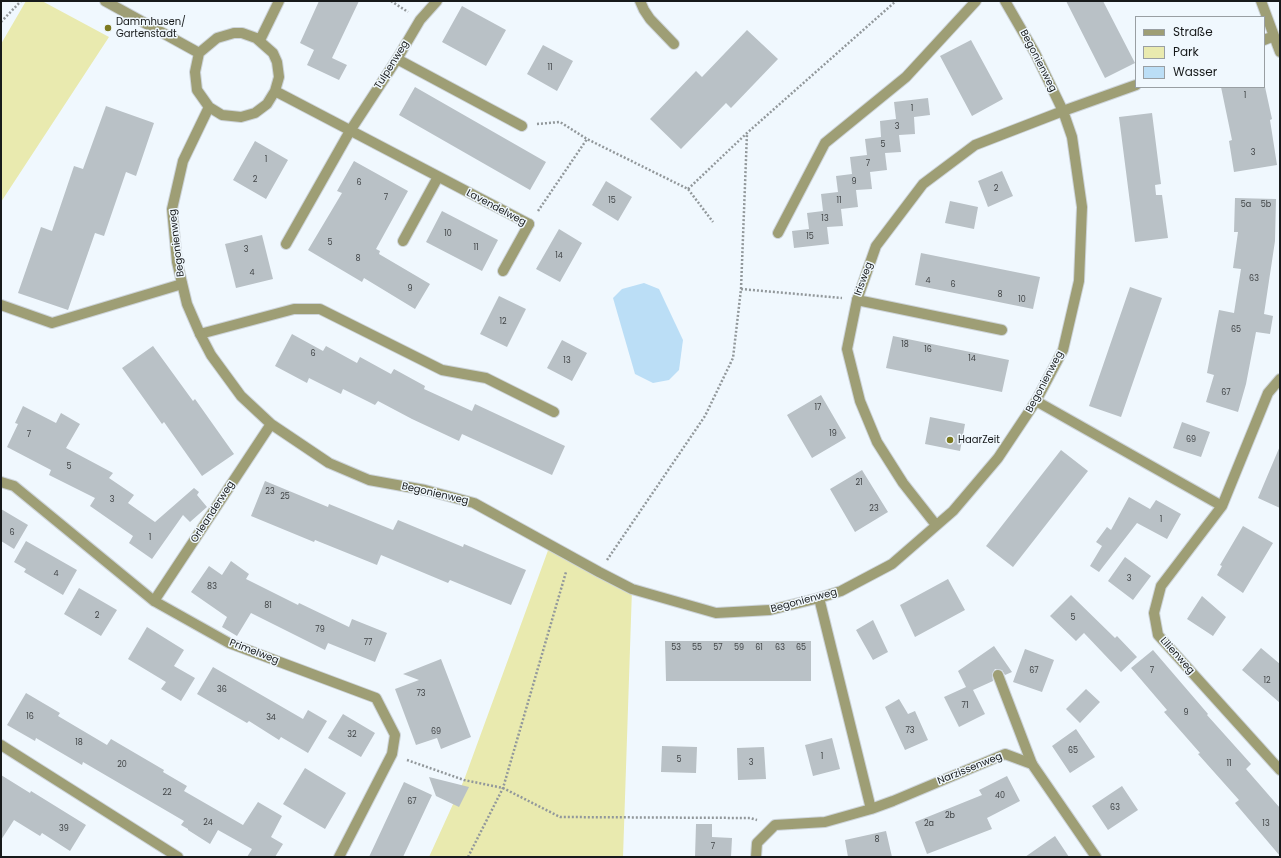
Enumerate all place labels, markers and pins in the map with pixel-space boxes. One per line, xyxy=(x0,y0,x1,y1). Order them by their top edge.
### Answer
place label: Dammhusen/ Gartenstadt xyxy=(116,16,186,40)
marker: Dammhusen/ Gartenstadt xyxy=(103,23,113,33)
place label: HaarZeit xyxy=(958,434,1000,446)
marker: HaarZeit xyxy=(945,435,955,445)

